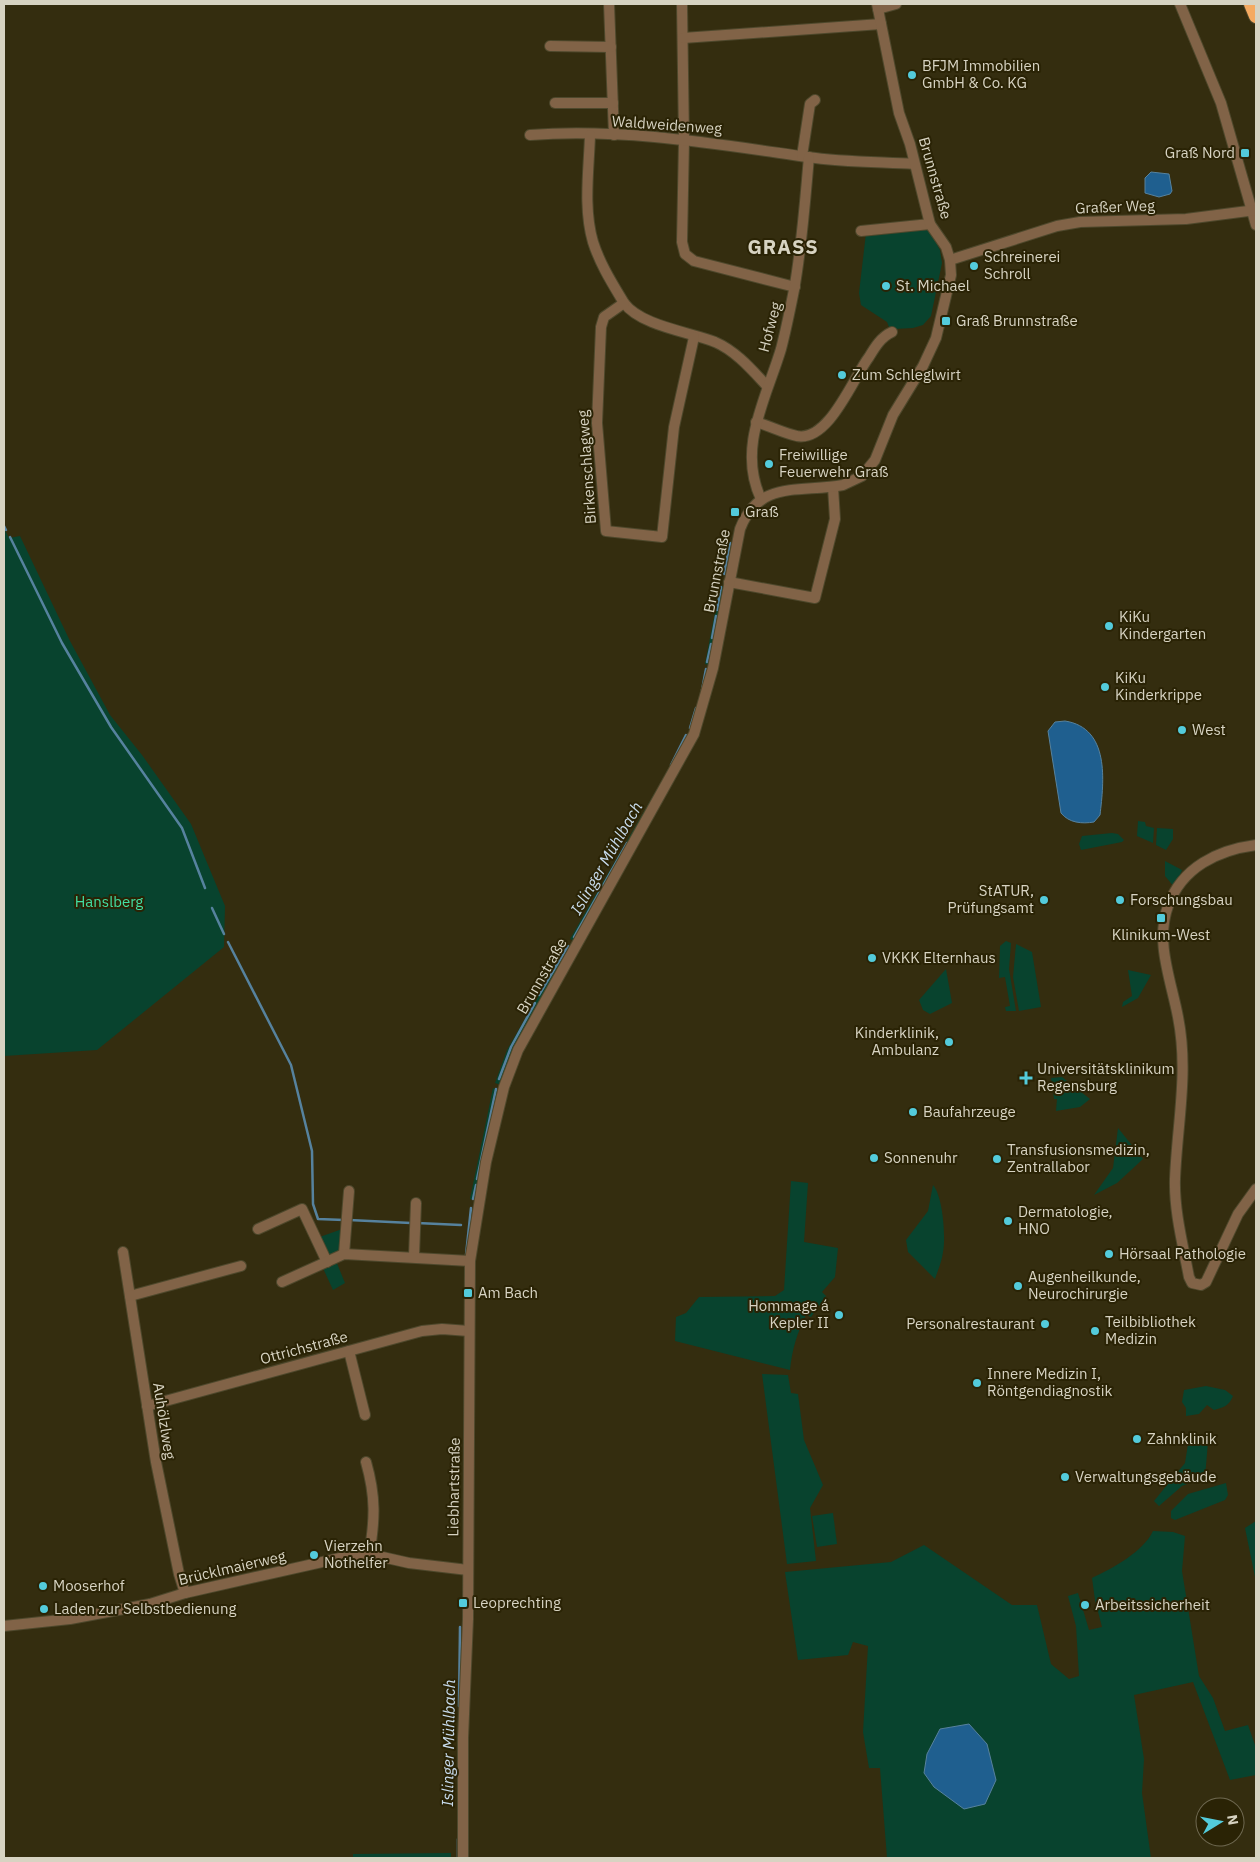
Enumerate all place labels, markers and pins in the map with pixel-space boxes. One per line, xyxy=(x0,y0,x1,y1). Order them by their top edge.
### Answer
place label: BFJM Immobilien GmbH & Co. KG xyxy=(922,56,1040,92)
marker: BFJM Immobilien GmbH & Co. KG xyxy=(906,69,918,81)
place label: Graß Nord xyxy=(1165,143,1235,162)
marker: Graß Nord xyxy=(1239,147,1251,159)
place label: Schreinerei Schroll xyxy=(984,247,1060,283)
marker: Schreinerei Schroll xyxy=(968,260,980,272)
place label: St. Michael xyxy=(896,276,970,295)
marker: St. Michael xyxy=(880,280,892,292)
place label: Graß Brunnstraße xyxy=(956,311,1078,330)
marker: Graß Brunnstraße xyxy=(940,315,952,327)
place label: Zum Schleglwirt xyxy=(852,365,961,384)
marker: Zum Schleglwirt xyxy=(836,369,848,381)
place label: Freiwillige Feuerwehr Graß xyxy=(779,445,889,481)
marker: Freiwillige Feuerwehr Graß xyxy=(763,458,775,470)
place label: Graß xyxy=(745,502,779,521)
marker: Graß xyxy=(729,506,741,518)
place label: KiKu Kindergarten xyxy=(1119,607,1206,643)
marker: KiKu Kindergarten xyxy=(1103,620,1115,632)
place label: KiKu Kinderkrippe xyxy=(1115,668,1202,704)
marker: KiKu Kinderkrippe xyxy=(1099,681,1111,693)
place label: West xyxy=(1192,720,1226,739)
marker: West xyxy=(1176,724,1188,736)
place label: StATUR, Prüfungsamt xyxy=(948,881,1034,917)
place label: Forschungsbau xyxy=(1130,890,1233,909)
marker: StATUR, Prüfungsamt xyxy=(1038,894,1050,906)
marker: Forschungsbau xyxy=(1114,894,1126,906)
marker: Klinikum-West xyxy=(1155,912,1167,924)
place label: Klinikum-West xyxy=(1112,925,1210,944)
place label: VKKK Elternhaus xyxy=(882,948,996,967)
marker: VKKK Elternhaus xyxy=(866,952,878,964)
place label: Kinderklinik, Ambulanz xyxy=(855,1023,939,1059)
marker: Kinderklinik, Ambulanz xyxy=(943,1036,955,1048)
place label: Universitätsklinikum Regensburg xyxy=(1037,1059,1175,1095)
marker: Universitätsklinikum Regensburg xyxy=(1019,1071,1033,1085)
place label: Baufahrzeuge xyxy=(923,1102,1016,1121)
marker: Baufahrzeuge xyxy=(907,1106,919,1118)
place label: Transfusionsmedizin, Zentrallabor xyxy=(1007,1140,1150,1176)
place label: Sonnenuhr xyxy=(884,1148,958,1167)
marker: Sonnenuhr xyxy=(868,1152,880,1164)
marker: Transfusionsmedizin, Zentrallabor xyxy=(991,1153,1003,1165)
place label: Dermatologie, HNO xyxy=(1018,1202,1113,1238)
marker: Dermatologie, HNO xyxy=(1002,1215,1014,1227)
place label: Hörsaal Pathologie xyxy=(1119,1244,1246,1263)
marker: Hörsaal Pathologie xyxy=(1103,1248,1115,1260)
place label: Augenheilkunde, Neurochirurgie xyxy=(1028,1267,1141,1303)
marker: Augenheilkunde, Neurochirurgie xyxy=(1012,1280,1024,1292)
place label: Am Bach xyxy=(478,1283,538,1302)
marker: Am Bach xyxy=(462,1287,474,1299)
place label: Hommage á Kepler II xyxy=(748,1296,829,1332)
marker: Hommage á Kepler II xyxy=(833,1309,845,1321)
place label: Teilbibliothek Medizin xyxy=(1105,1312,1196,1348)
place label: Personalrestaurant xyxy=(906,1314,1035,1333)
marker: Personalrestaurant xyxy=(1039,1318,1051,1330)
marker: Teilbibliothek Medizin xyxy=(1089,1325,1101,1337)
place label: Innere Medizin I, Röntgendiagnostik xyxy=(987,1364,1113,1400)
marker: Innere Medizin I, Röntgendiagnostik xyxy=(971,1377,983,1389)
place label: Zahnklinik xyxy=(1147,1429,1217,1448)
marker: Zahnklinik xyxy=(1131,1433,1143,1445)
place label: Verwaltungsgebäude xyxy=(1075,1467,1217,1486)
marker: Verwaltungsgebäude xyxy=(1059,1471,1071,1483)
place label: Vierzehn Nothelfer xyxy=(324,1536,388,1572)
marker: Vierzehn Nothelfer xyxy=(308,1549,320,1561)
place label: Mooserhof xyxy=(53,1576,125,1595)
marker: Mooserhof xyxy=(37,1580,49,1592)
place label: Leoprechting xyxy=(473,1593,561,1612)
place label: Arbeitssicherheit xyxy=(1095,1595,1210,1614)
marker: Leoprechting xyxy=(457,1597,469,1609)
place label: Laden zur Selbstbedienung xyxy=(54,1599,236,1618)
marker: Arbeitssicherheit xyxy=(1079,1599,1091,1611)
marker: Laden zur Selbstbedienung xyxy=(38,1603,50,1615)

